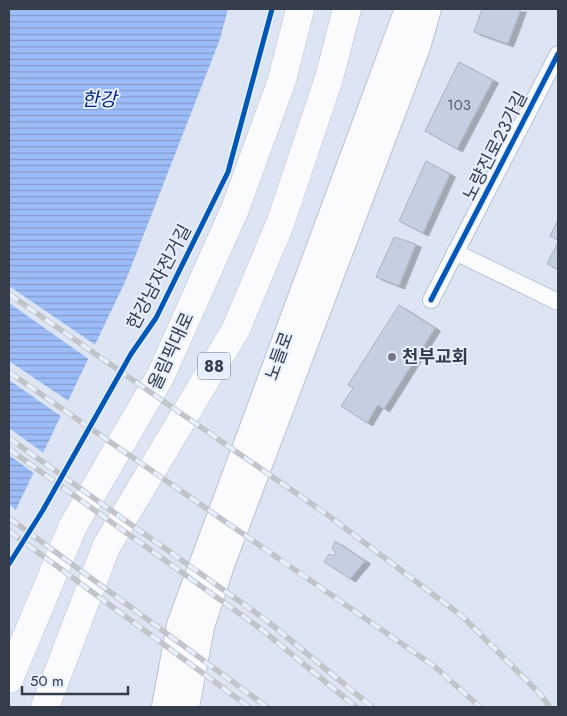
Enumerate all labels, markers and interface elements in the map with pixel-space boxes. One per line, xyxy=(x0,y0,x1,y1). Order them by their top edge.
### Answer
water label: 한강 xyxy=(82,86,119,113)
street label: 노량진로23가길 xyxy=(456,87,534,205)
house number: 103 xyxy=(447,94,471,116)
street label: 한강남자전거길 xyxy=(120,220,198,334)
street label: 올림픽대로 xyxy=(142,308,200,394)
street label: 노들로 xyxy=(258,328,300,384)
place label: 천부교회 xyxy=(402,344,468,370)
marker: 천부교회 xyxy=(386,351,398,363)
road number: 88 xyxy=(198,352,230,380)
scale bar xyxy=(22,664,129,696)
text: 50 m xyxy=(30,670,64,692)

